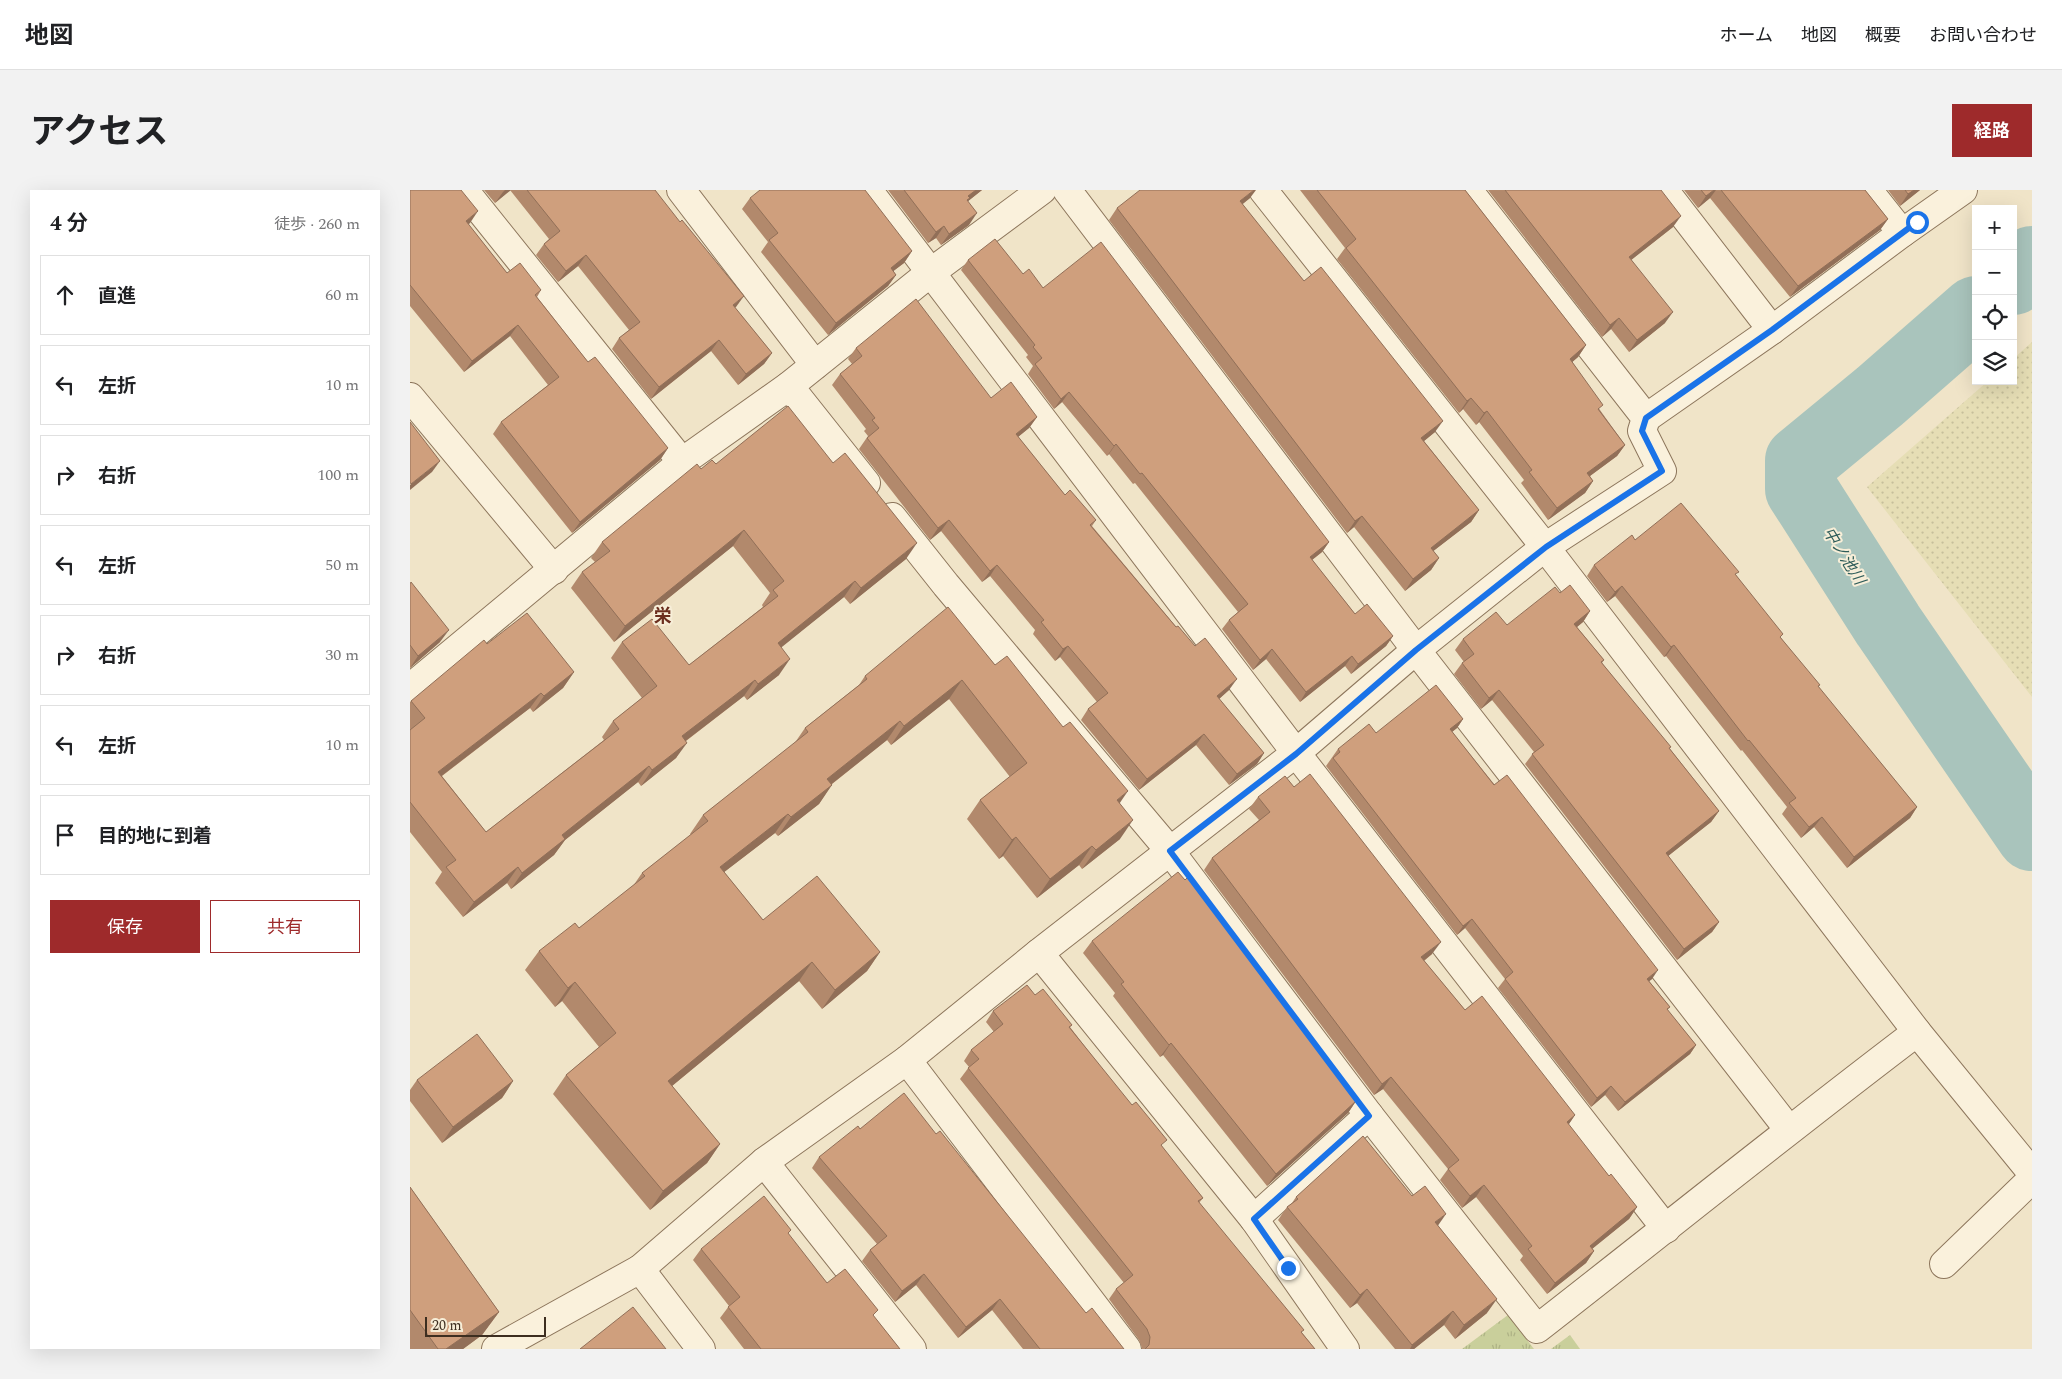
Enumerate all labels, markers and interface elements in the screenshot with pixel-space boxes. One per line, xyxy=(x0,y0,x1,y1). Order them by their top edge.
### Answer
text: 地図 xyxy=(25,18,73,54)
text: ホーム xyxy=(1720,22,1773,49)
text: 地図 xyxy=(1801,22,1837,49)
text: 概要 xyxy=(1865,22,1901,49)
text: お問い合わせ xyxy=(1929,22,2037,49)
button: 経路 xyxy=(1952,104,2032,157)
text: アクセス xyxy=(30,106,168,159)
map controls xyxy=(1972,205,2017,385)
button: + xyxy=(1972,205,2017,250)
text: 4 分 xyxy=(50,208,88,240)
route start xyxy=(1906,211,1929,234)
text: 徒歩 · 260 m xyxy=(274,212,360,236)
button: − xyxy=(1972,250,2017,295)
icon: ahead xyxy=(51,281,79,309)
text: 直進 xyxy=(98,282,136,311)
text: 60 m xyxy=(325,283,359,307)
button: locate xyxy=(1972,295,2017,340)
button: layers xyxy=(1972,340,2017,385)
icon: left xyxy=(51,371,79,399)
text: 左折 xyxy=(98,372,136,401)
text: 10 m xyxy=(325,373,359,397)
icon: right xyxy=(51,461,79,489)
text: 右折 xyxy=(98,462,136,491)
text: 100 m xyxy=(317,463,359,487)
water label: 中ノ池川 xyxy=(1817,522,1872,591)
icon: left xyxy=(51,551,79,579)
text: 左折 xyxy=(98,552,136,581)
text: 50 m xyxy=(325,553,359,577)
district label: 栄 xyxy=(654,603,672,630)
icon: right xyxy=(51,641,79,669)
text: 右折 xyxy=(98,642,136,671)
text: 30 m xyxy=(325,643,359,667)
icon: left xyxy=(51,731,79,759)
text: 左折 xyxy=(98,732,136,761)
text: 10 m xyxy=(325,733,359,757)
icon: arrive xyxy=(51,821,79,849)
text: 目的地に到着 xyxy=(98,822,212,851)
button: 保存 xyxy=(50,900,200,953)
button: 共有 xyxy=(210,900,360,953)
route end xyxy=(1277,1257,1300,1280)
scale bar xyxy=(425,1314,546,1337)
text: 20 m xyxy=(432,1315,462,1336)

